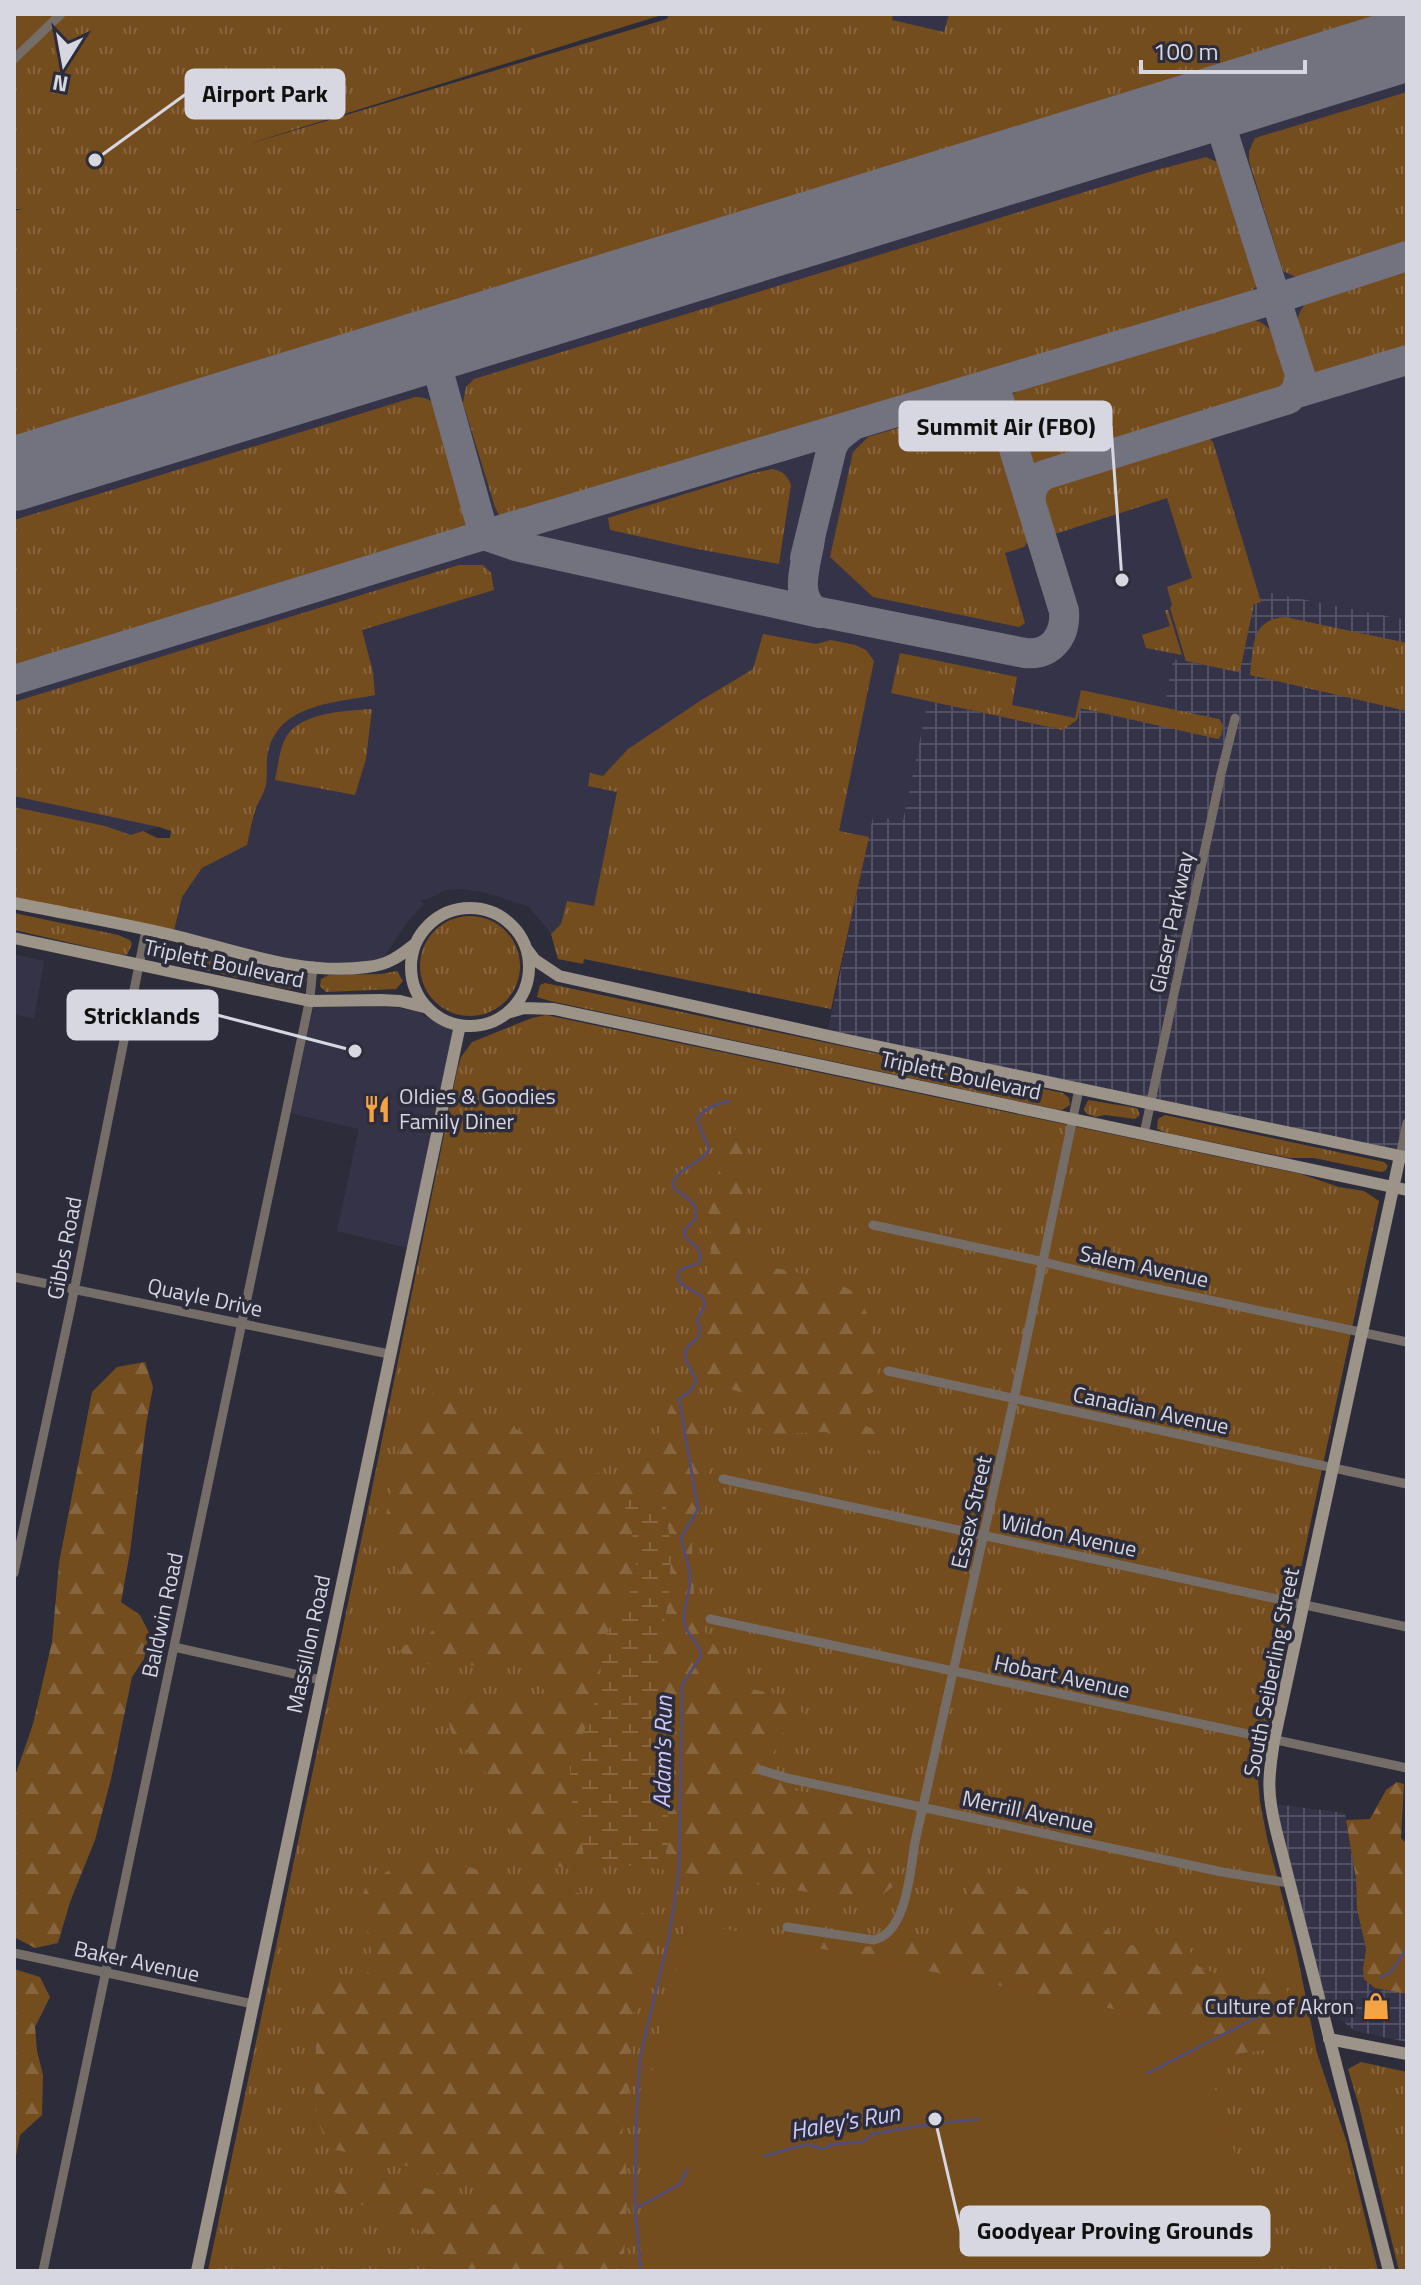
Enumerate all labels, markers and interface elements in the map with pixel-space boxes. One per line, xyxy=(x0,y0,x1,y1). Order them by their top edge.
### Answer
north arrow xyxy=(24,24,104,104)
scale bar xyxy=(1141,24,1305,74)
text: 100 m xyxy=(1153,33,1219,69)
text: N xyxy=(49,65,71,102)
callout: Airport Park xyxy=(186,70,344,118)
text: Airport Park xyxy=(202,75,329,111)
callout: Summit Air (FBO) xyxy=(900,402,1111,450)
text: Summit Air (FBO) xyxy=(916,408,1096,444)
street label: Glaser Parkway xyxy=(1139,848,1203,996)
street label: Triplett Boulevard xyxy=(141,929,307,997)
callout: Stricklands xyxy=(68,991,217,1039)
text: Stricklands xyxy=(84,997,200,1033)
street label: Triplett Boulevard xyxy=(878,1041,1044,1109)
place label: Oldies & Goodies Family Diner xyxy=(399,1079,556,1138)
restaurant icon: Oldies & Goodies Family Diner xyxy=(362,1094,392,1124)
street label: Gibbs Road xyxy=(37,1194,91,1302)
street label: Salem Avenue xyxy=(1076,1236,1212,1296)
street label: Quayle Drive xyxy=(144,1268,266,1326)
street label: Canadian Avenue xyxy=(1070,1377,1232,1443)
street label: Essex Street xyxy=(941,1452,1001,1572)
street label: Wildon Avenue xyxy=(998,1504,1140,1566)
street label: Baldwin Road xyxy=(132,1549,192,1681)
street label: South Seiberling Street xyxy=(1234,1564,1308,1779)
street label: Massillon Road xyxy=(277,1572,339,1716)
street label: Hobart Avenue xyxy=(991,1645,1133,1707)
water label: Adam's Run xyxy=(643,1695,681,1808)
street label: Merrill Avenue xyxy=(959,1781,1097,1841)
street label: Baker Avenue xyxy=(71,1931,203,1991)
place label: Culture of Akron xyxy=(1205,1989,1354,2023)
shop icon: Culture of Akron xyxy=(1361,1991,1391,2021)
water label: Haley's Run xyxy=(787,2094,903,2148)
callout: Goodyear Proving Grounds xyxy=(961,2207,1269,2255)
text: Goodyear Proving Grounds xyxy=(977,2212,1253,2248)

